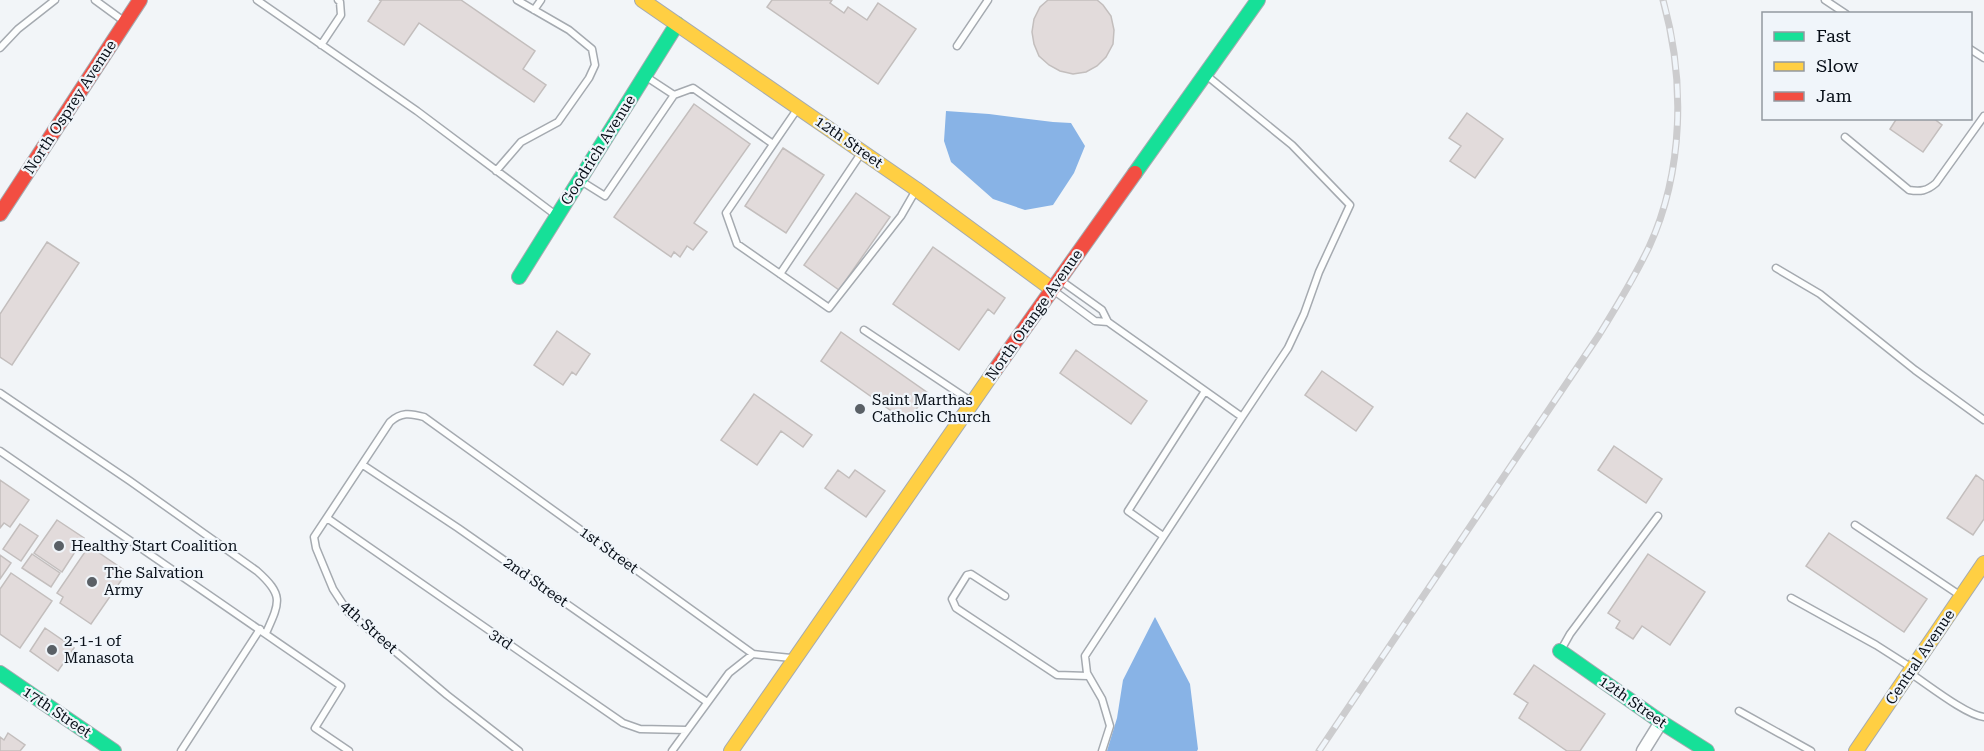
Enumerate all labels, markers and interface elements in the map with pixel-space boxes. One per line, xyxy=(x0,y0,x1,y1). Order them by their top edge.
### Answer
legend xyxy=(1762,12,1972,120)
text: Fast xyxy=(1816,25,1851,46)
street label: North Osprey Avenue xyxy=(20,37,120,177)
text: Slow xyxy=(1816,55,1858,76)
text: Jam xyxy=(1816,85,1852,106)
street label: Goodrich Avenue xyxy=(557,92,639,208)
street label: 12th Street xyxy=(812,112,887,172)
street label: North Orange Avenue xyxy=(982,246,1086,384)
place label: Saint Marthas Catholic Church xyxy=(872,391,991,426)
marker: Saint Marthas Catholic Church xyxy=(853,402,867,416)
street label: 1st Street xyxy=(576,523,642,577)
place label: Healthy Start Coalition xyxy=(71,537,238,555)
marker: Healthy Start Coalition xyxy=(52,539,66,553)
street label: 2nd Street xyxy=(500,553,572,611)
place label: The Salvation Army xyxy=(104,564,204,599)
marker: The Salvation Army xyxy=(85,575,99,589)
street label: 4th Street xyxy=(337,597,402,658)
street label: Central Avenue xyxy=(1882,606,1958,708)
street label: 3rd xyxy=(486,625,516,653)
place label: 2-1-1 of Manasota xyxy=(64,632,134,667)
marker: 2-1-1 of Manasota xyxy=(45,643,59,657)
street label: 12th Street xyxy=(1596,672,1671,732)
street label: 17th Street xyxy=(19,682,95,742)

